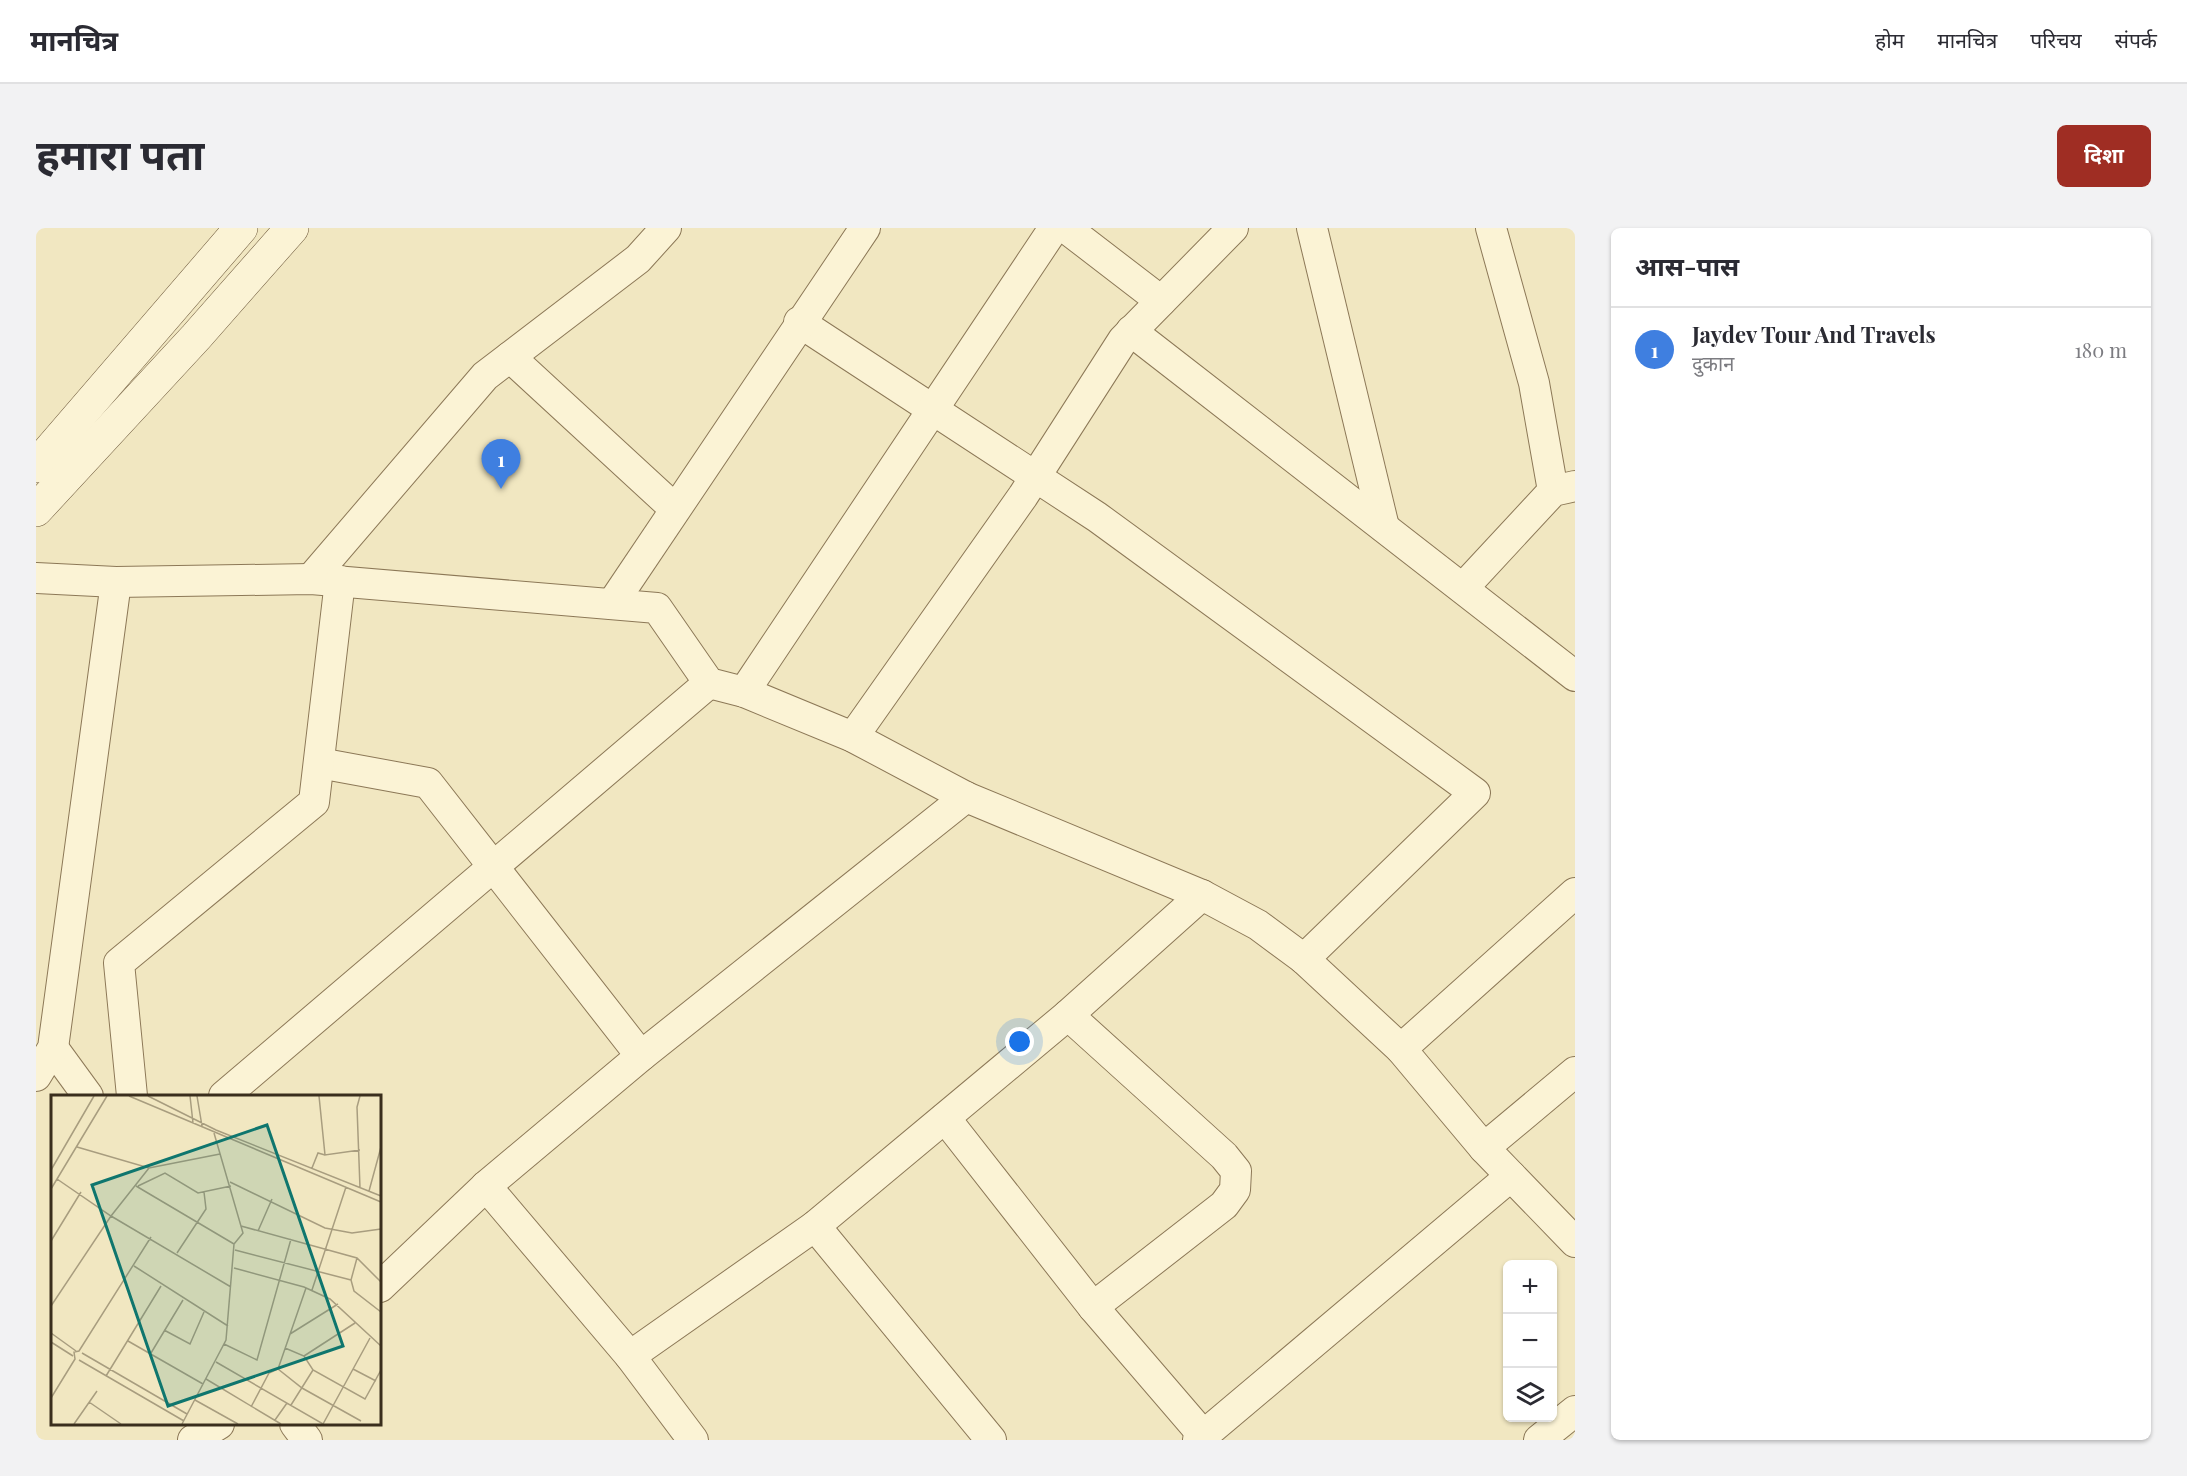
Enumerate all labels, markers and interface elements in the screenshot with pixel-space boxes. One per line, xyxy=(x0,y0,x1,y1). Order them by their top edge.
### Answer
text: मानचित्र xyxy=(30,21,118,58)
text: होम xyxy=(1875,25,1904,53)
text: मानचित्र xyxy=(1937,25,1997,53)
text: परिचय xyxy=(2030,25,2082,53)
text: संपर्क xyxy=(2115,25,2157,53)
text: हमारा पता xyxy=(36,125,204,181)
button: दिशा xyxy=(2057,125,2151,187)
text: आस-पास xyxy=(1635,248,1739,283)
text: Jaydev Tour And Travels xyxy=(1692,319,1936,349)
text: 1 xyxy=(1651,336,1658,363)
text: 180 m xyxy=(2074,336,2127,363)
text: दुकान xyxy=(1692,349,1734,376)
pin: 1 xyxy=(482,440,520,489)
your location xyxy=(1005,1027,1034,1056)
inset map xyxy=(51,1095,381,1425)
map controls xyxy=(1503,1260,1557,1422)
button: + xyxy=(1503,1260,1557,1314)
button: − xyxy=(1503,1314,1557,1368)
button: layers xyxy=(1503,1368,1557,1422)

